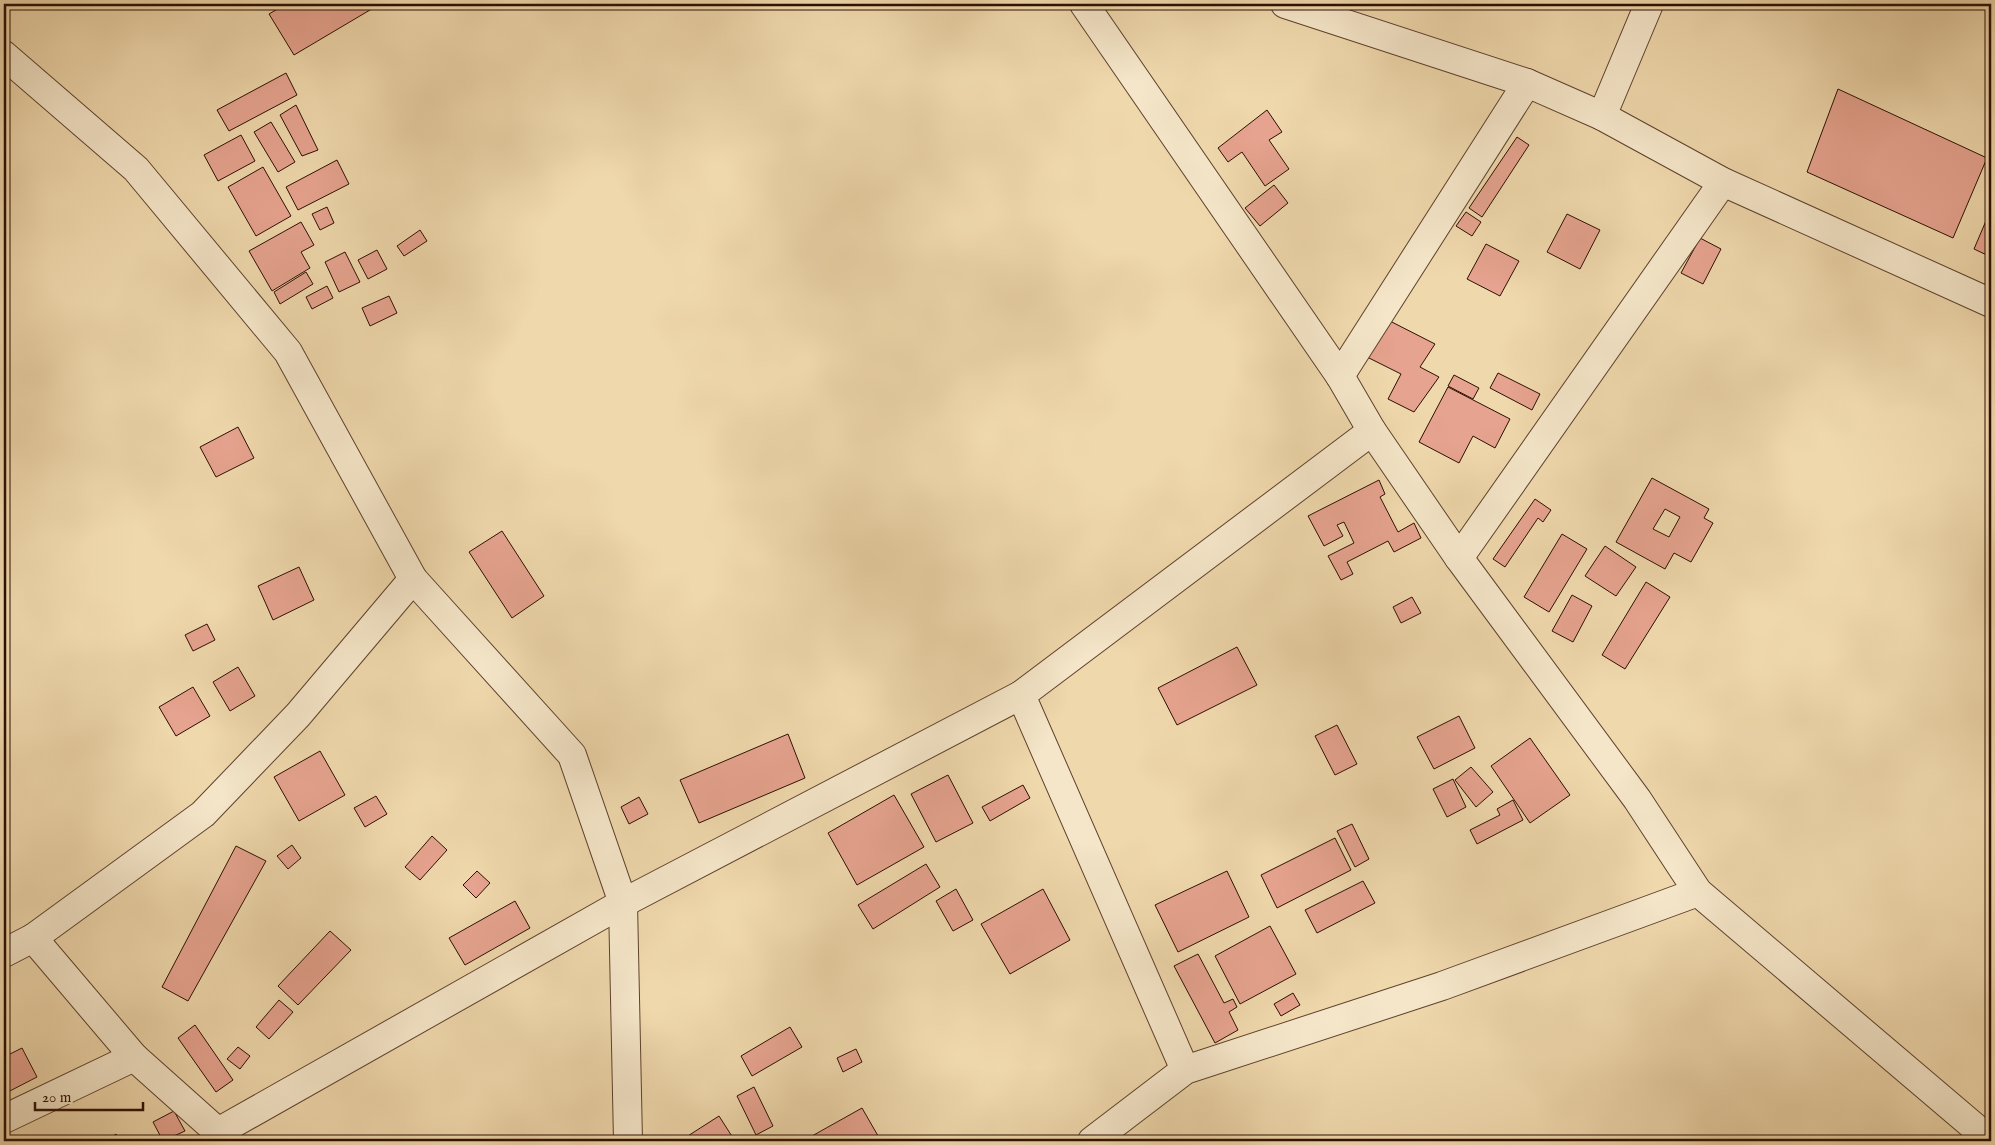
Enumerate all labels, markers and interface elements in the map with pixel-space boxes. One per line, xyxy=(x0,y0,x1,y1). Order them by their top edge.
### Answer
scale bar xyxy=(35,1080,142,1112)
text: 20 m xyxy=(42,1088,72,1107)

